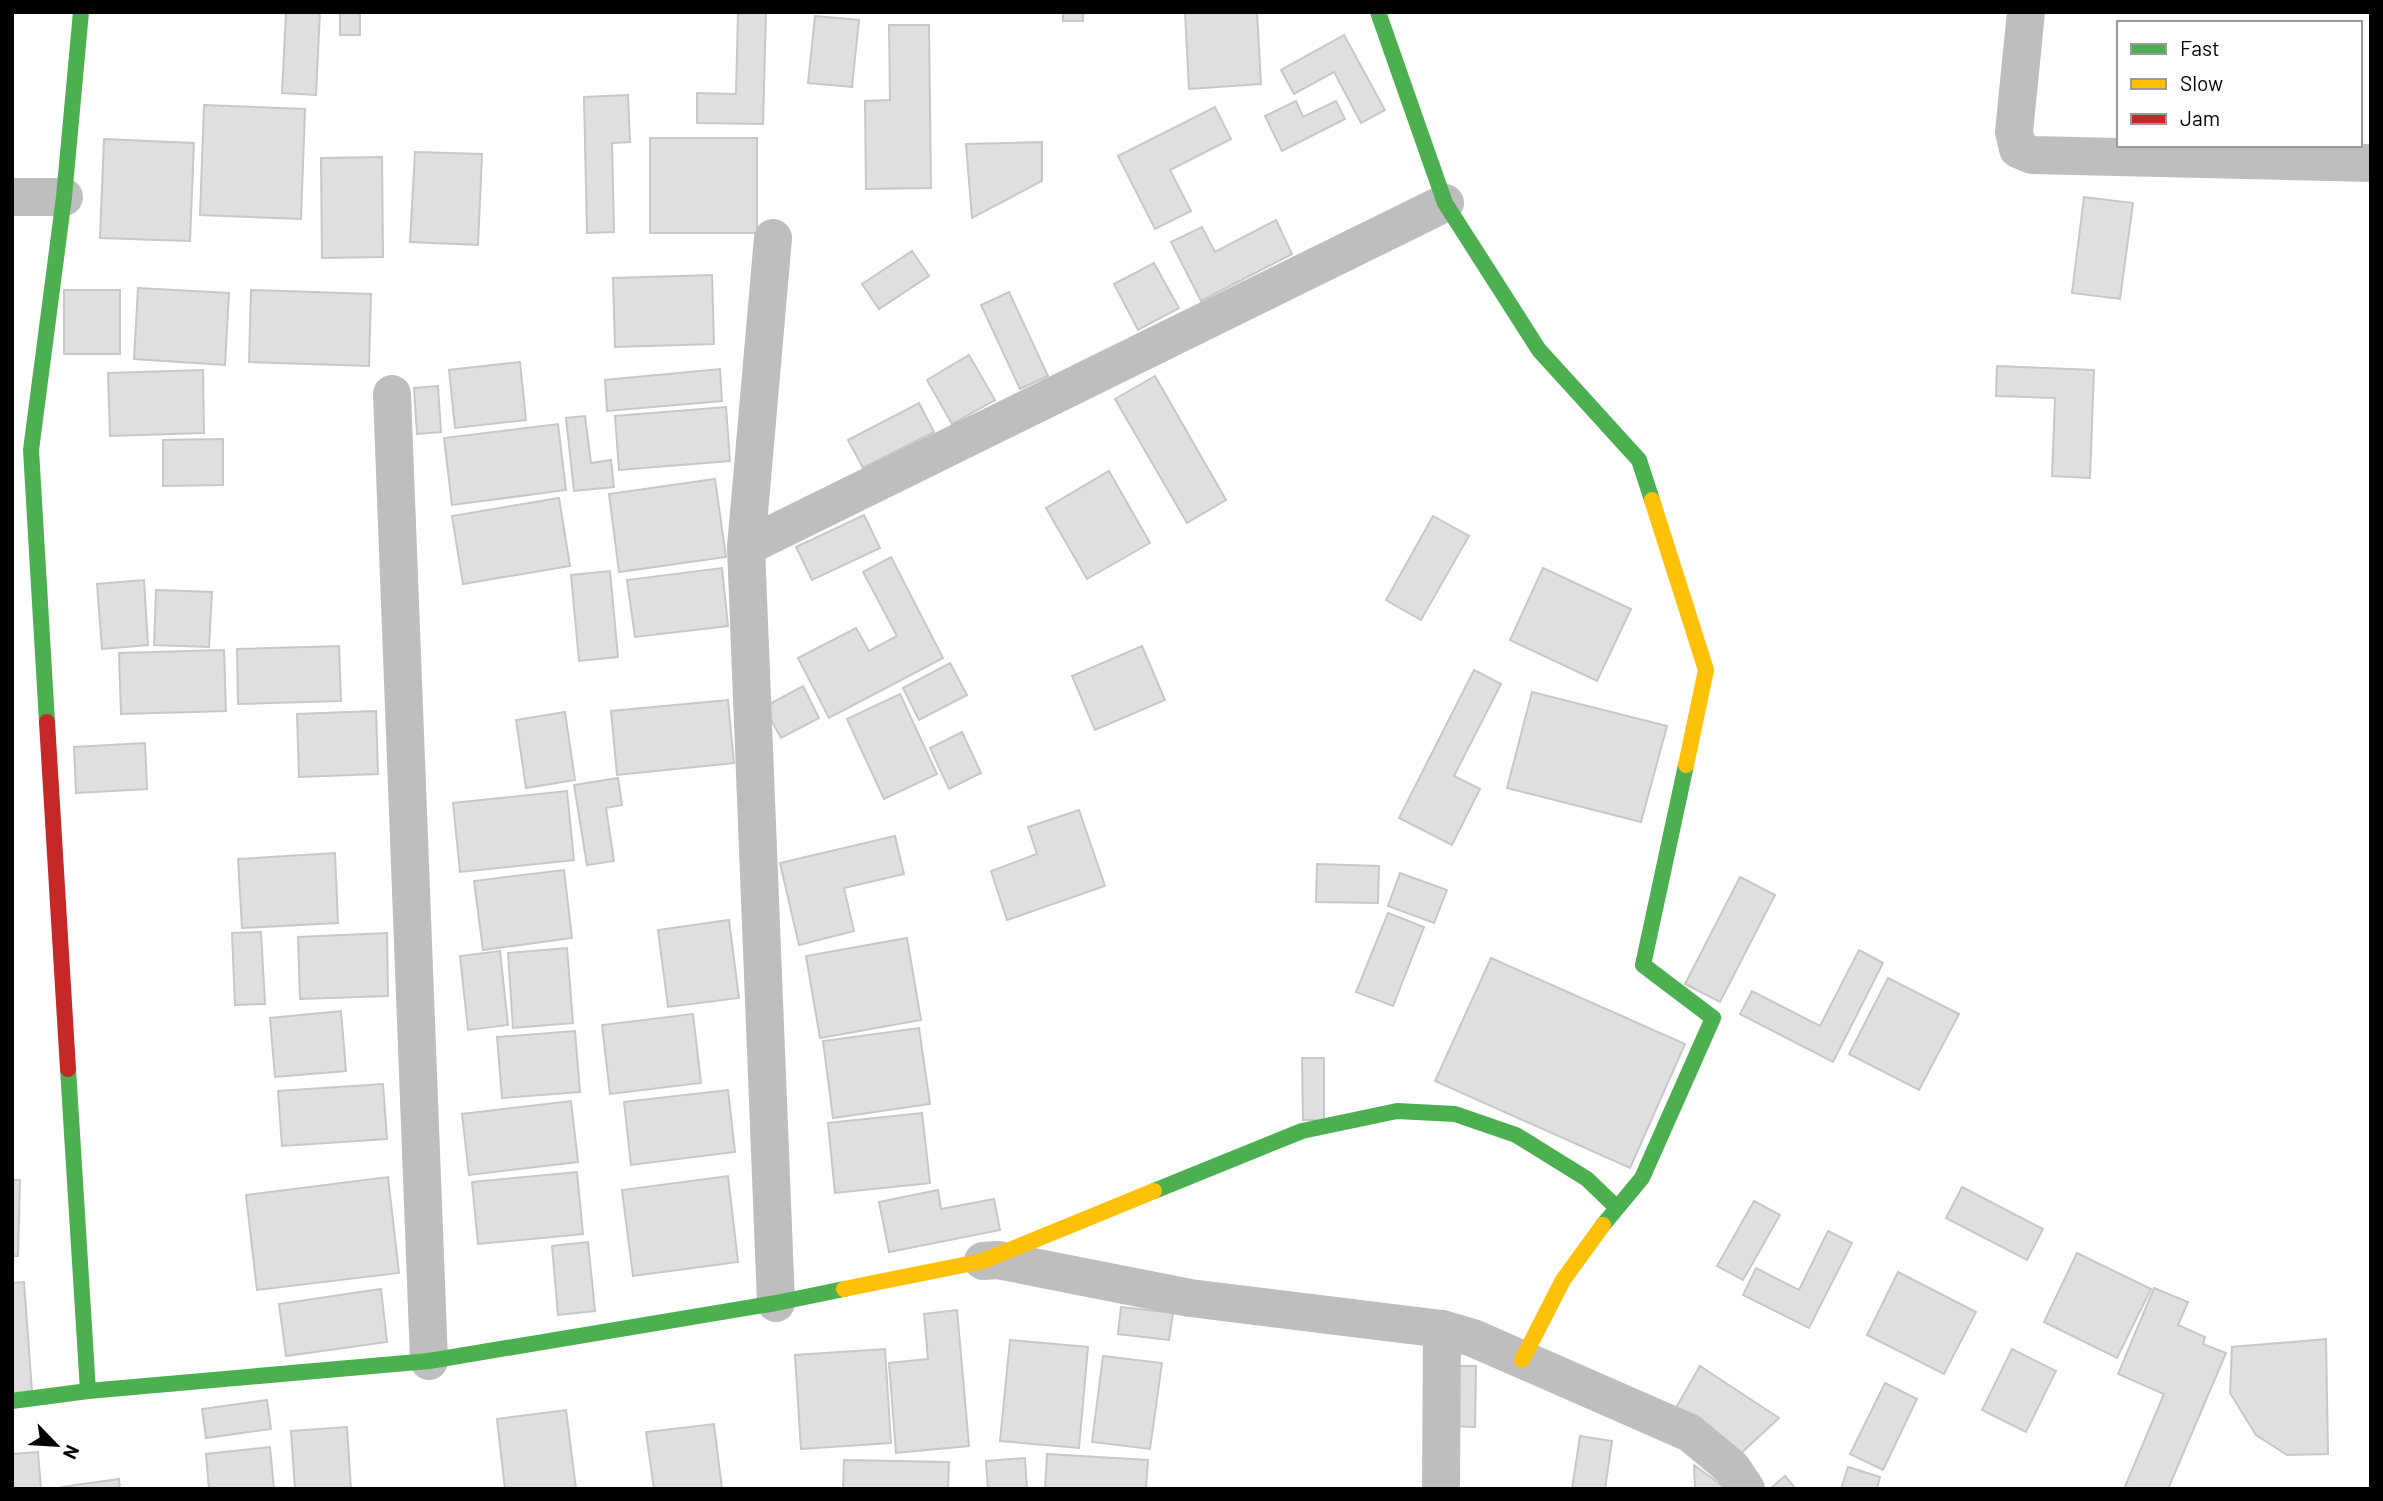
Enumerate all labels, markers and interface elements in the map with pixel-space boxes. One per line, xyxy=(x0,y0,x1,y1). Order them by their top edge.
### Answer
legend xyxy=(2117,21,2362,147)
text: Fast xyxy=(2180,35,2220,60)
text: Slow xyxy=(2180,70,2223,95)
text: Jam xyxy=(2180,105,2220,130)
north arrow xyxy=(21,1410,91,1480)
text: N xyxy=(59,1442,85,1463)

